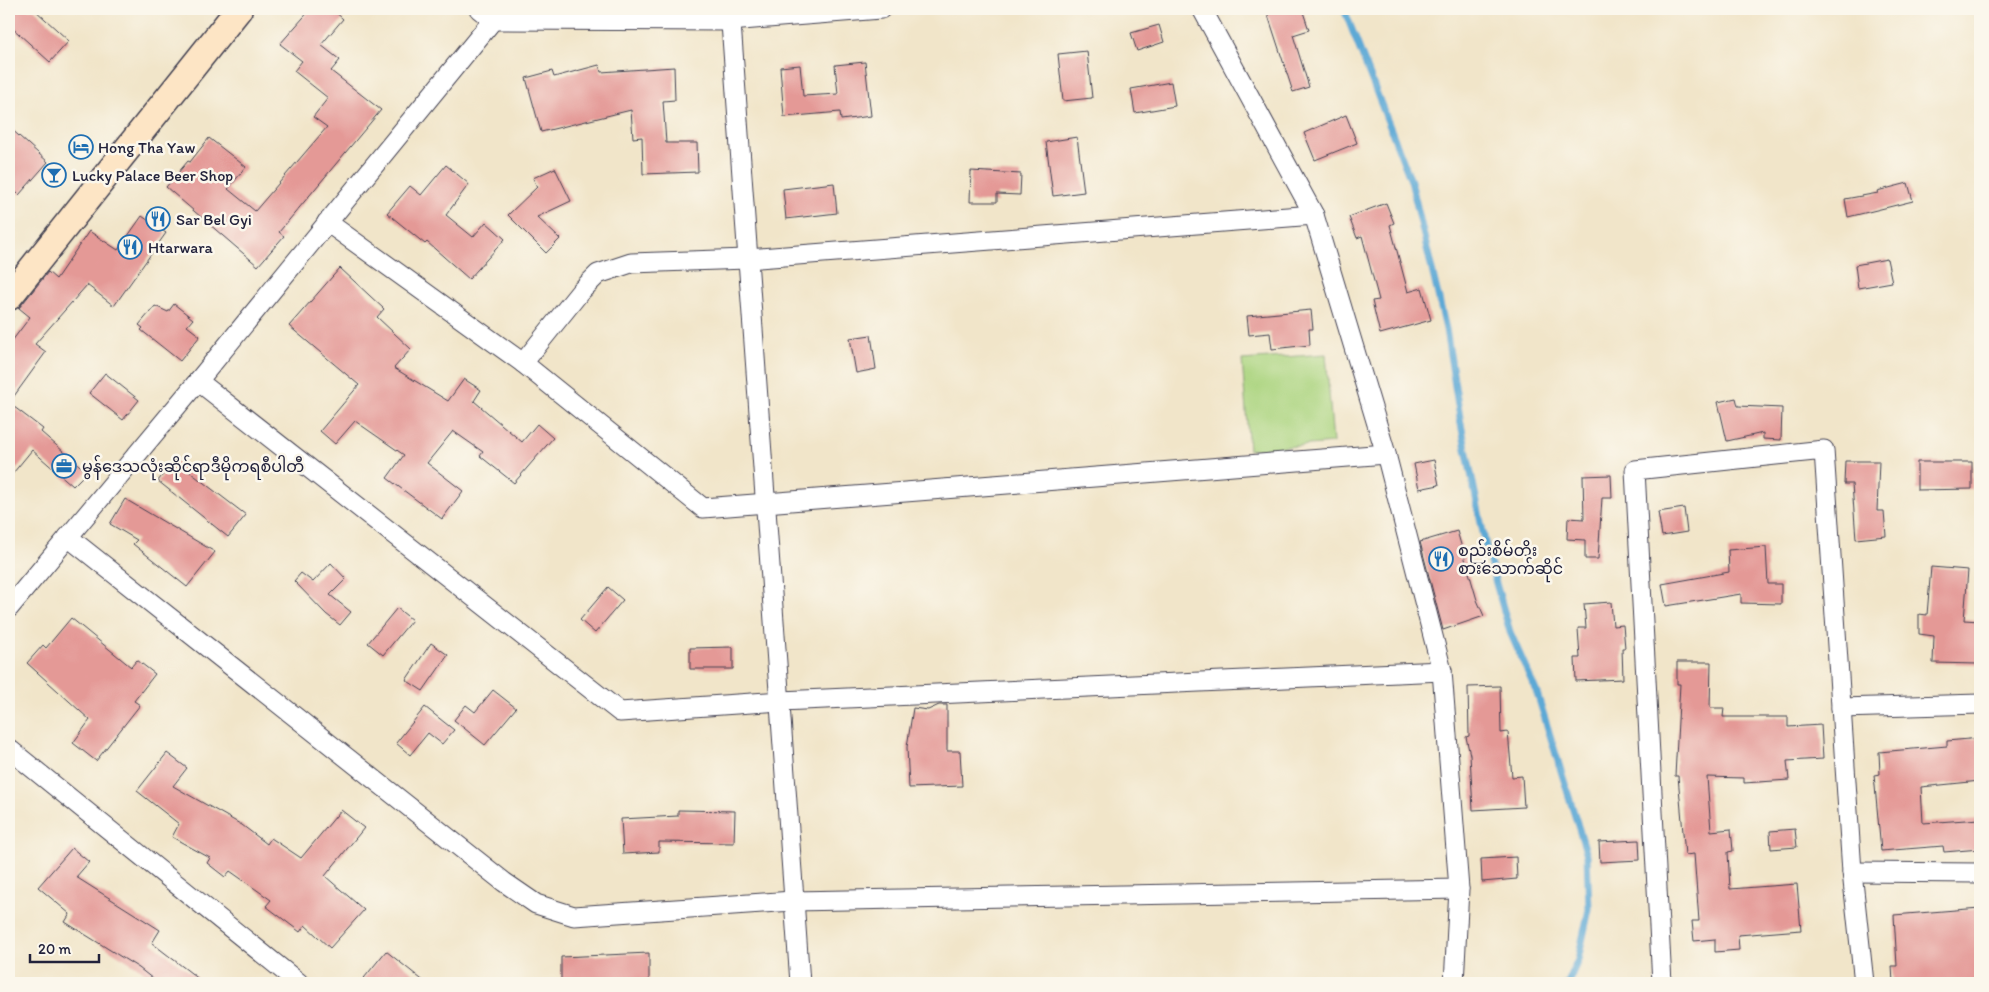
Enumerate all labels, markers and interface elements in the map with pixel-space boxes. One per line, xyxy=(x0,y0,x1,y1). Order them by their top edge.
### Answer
hotel icon: Hong Tha Yaw xyxy=(68,134,94,160)
place label: Hong Tha Yaw xyxy=(98,138,195,157)
bar icon: Lucky Palace Beer Shop xyxy=(41,162,67,188)
place label: Lucky Palace Beer Shop xyxy=(72,166,233,185)
restaurant icon: Sar Bel Gyi xyxy=(145,206,171,232)
place label: Sar Bel Gyi xyxy=(176,210,252,229)
restaurant icon: Htarwara xyxy=(117,234,143,260)
place label: Htarwara xyxy=(148,238,214,257)
office icon: မွန်ဒေသလုံးဆိုင်ရာဒီမိုကရစီပါတီ xyxy=(51,453,77,479)
place label: မွန်ဒေသလုံးဆိုင်ရာဒီမိုကရစီပါတီ xyxy=(82,455,304,481)
place label: စည်းစိမ်တိုး စားသောက်ဆိုင် xyxy=(1458,539,1563,583)
restaurant icon: စည်းစိမ်တိုး စားသောက်ဆိုင် xyxy=(1428,546,1454,572)
scale bar xyxy=(30,932,99,964)
text: 20 m xyxy=(38,940,72,958)

